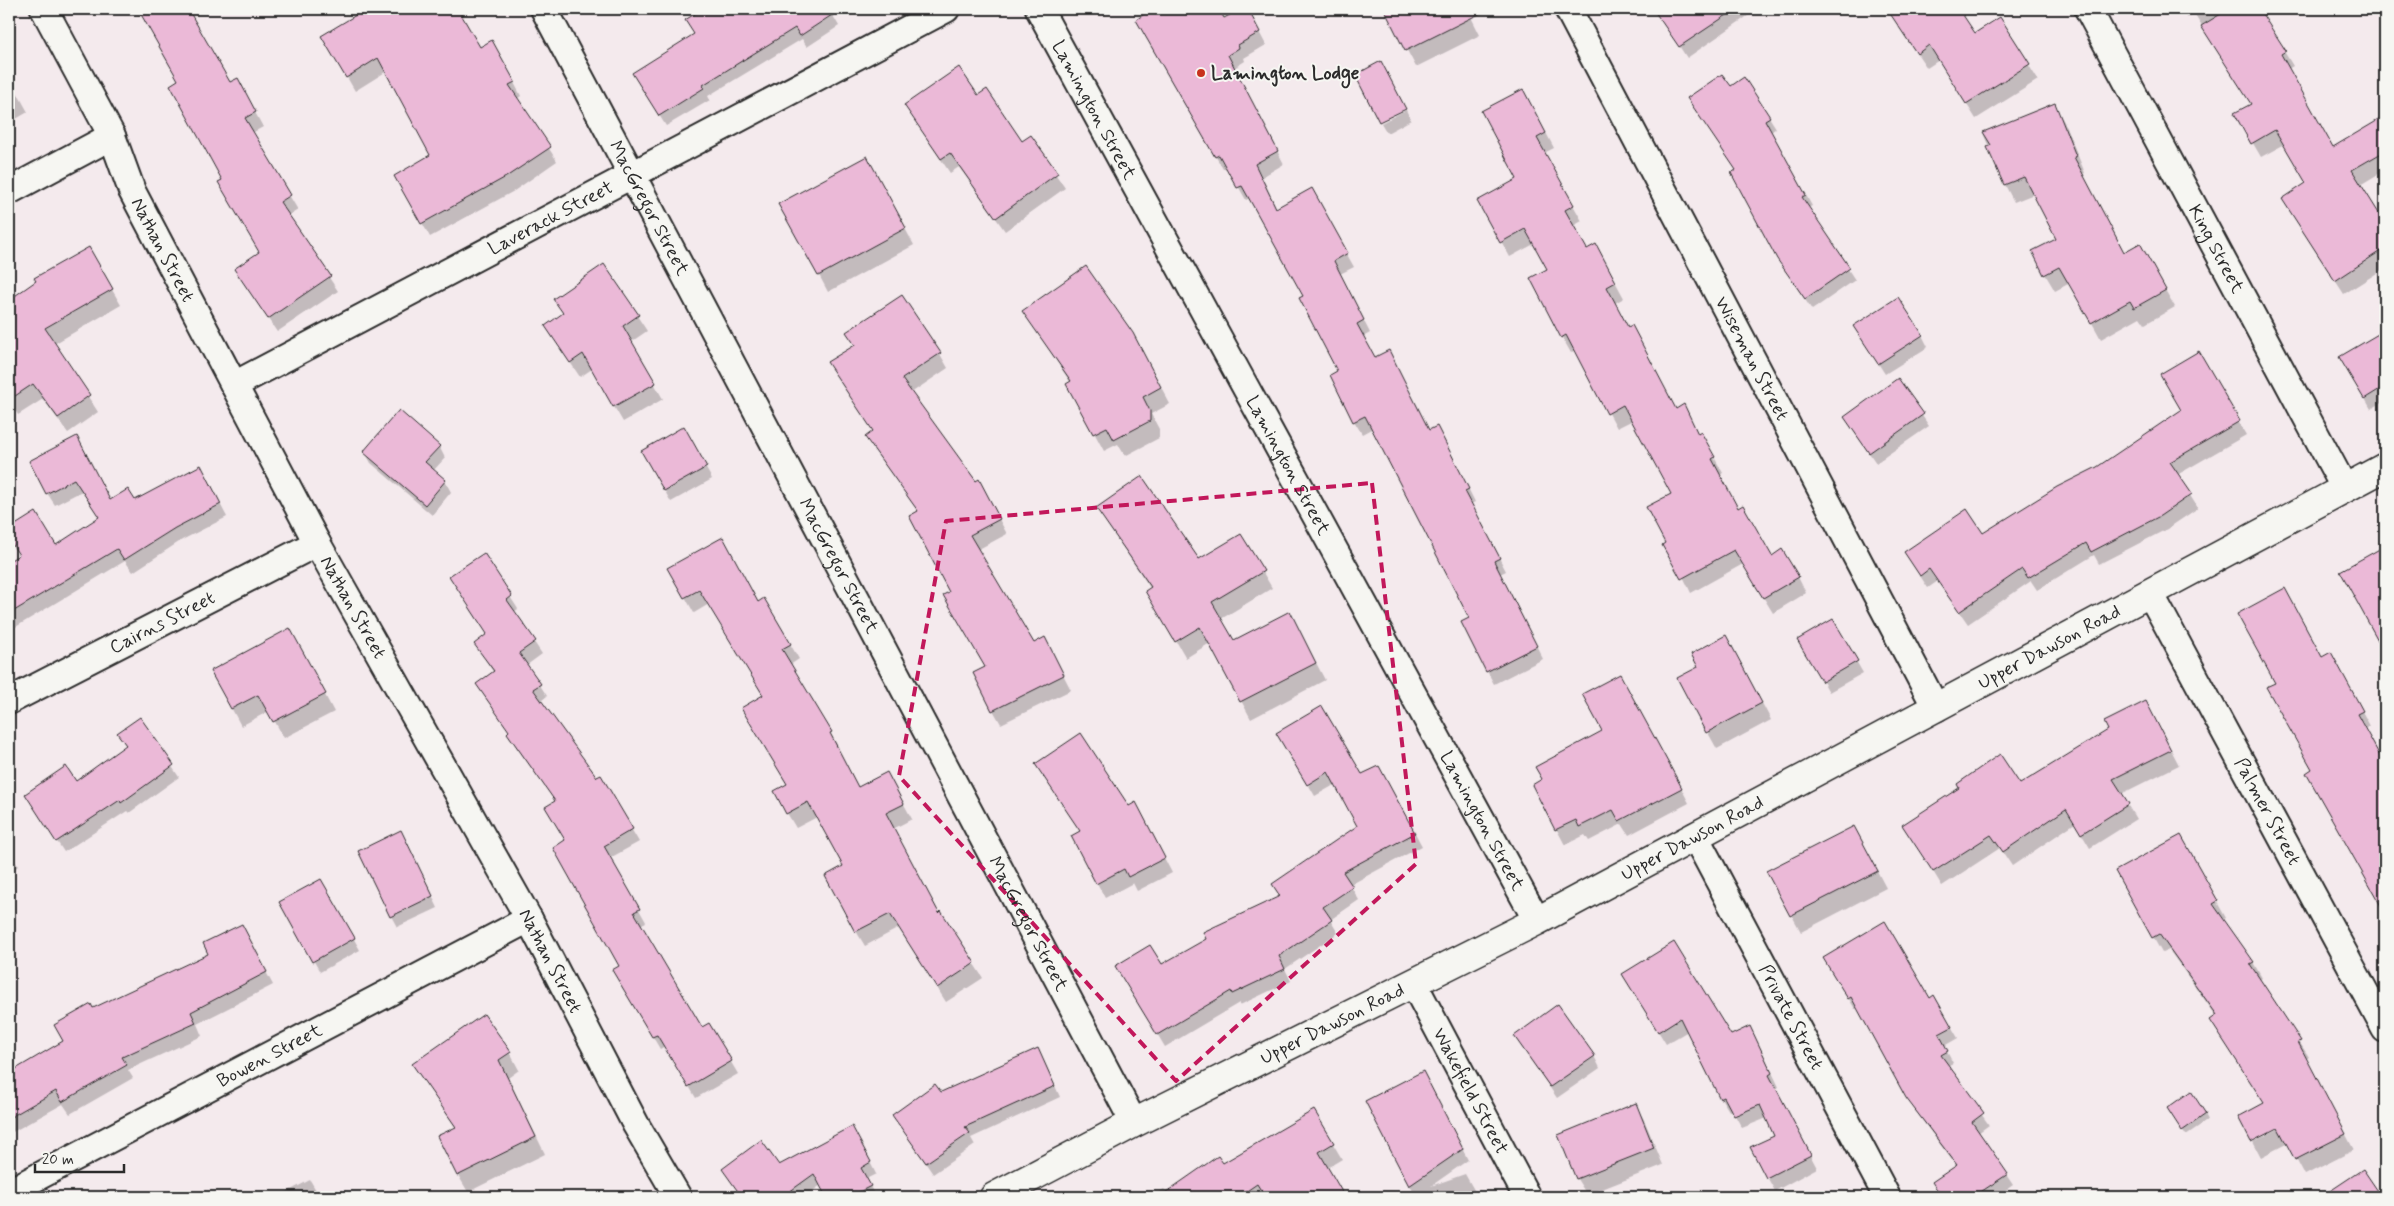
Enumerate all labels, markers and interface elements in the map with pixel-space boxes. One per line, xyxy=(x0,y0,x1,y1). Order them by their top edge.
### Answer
street label: Lamington Street xyxy=(1046,36,1142,184)
place label: Lamington Lodge xyxy=(1211,61,1359,89)
marker: Lamington Lodge xyxy=(1195,67,1207,79)
street label: MacGregor Street xyxy=(603,136,695,280)
street label: Laverack Street xyxy=(484,175,617,261)
street label: Nathan Street xyxy=(125,193,201,306)
street label: King Street xyxy=(2182,200,2250,298)
street label: Wiseman Street xyxy=(1709,292,1795,425)
street label: Lamington Street xyxy=(1240,391,1336,540)
street label: MacGregor Street xyxy=(793,494,885,638)
street label: Nathan Street xyxy=(314,551,392,663)
street label: Cairns Street xyxy=(105,585,219,660)
street label: Upper Dawson Road xyxy=(1973,598,2125,695)
street label: Lamington Street xyxy=(1434,747,1530,895)
street label: Palmer Street xyxy=(2229,753,2307,869)
street label: Upper Dawson Road xyxy=(1616,790,1768,886)
street label: MacGregor Street xyxy=(982,852,1074,995)
street label: Nathan Street xyxy=(513,904,588,1017)
street label: Private Street xyxy=(1753,960,1830,1074)
street label: Upper Dawson Road xyxy=(1256,977,1409,1070)
street label: Bowen Street xyxy=(212,1017,326,1093)
street label: Wakefield Street xyxy=(1427,1023,1515,1159)
scale bar xyxy=(35,1141,124,1173)
text: 20 m xyxy=(42,1150,74,1170)

